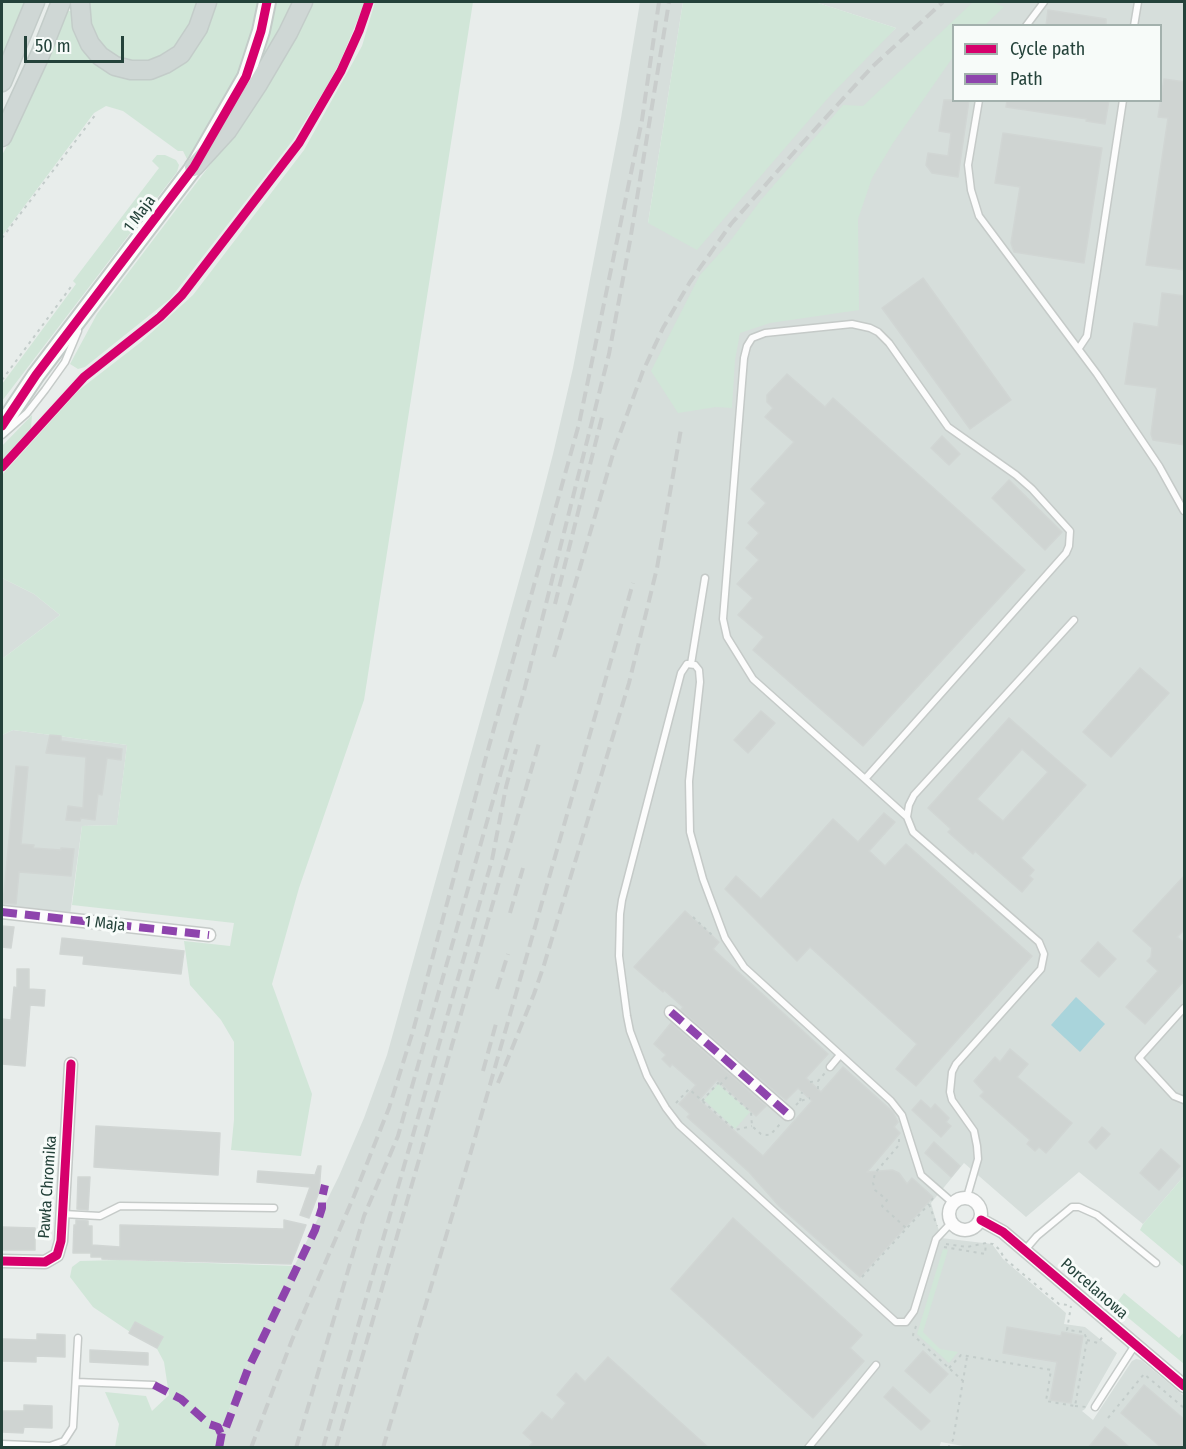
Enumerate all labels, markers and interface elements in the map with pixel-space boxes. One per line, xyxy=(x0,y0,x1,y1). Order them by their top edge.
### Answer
scale bar xyxy=(27,24,128,62)
legend xyxy=(952,24,1162,102)
text: 50 m xyxy=(35,35,71,57)
text: Cycle path xyxy=(1010,38,1085,60)
text: Path xyxy=(1010,68,1043,90)
street label: 1 Maja xyxy=(120,192,160,236)
street label: 1 Maja xyxy=(84,912,126,936)
street label: Pawła Chromika xyxy=(35,1135,61,1239)
street label: Porcelanowa xyxy=(1056,1255,1132,1323)

